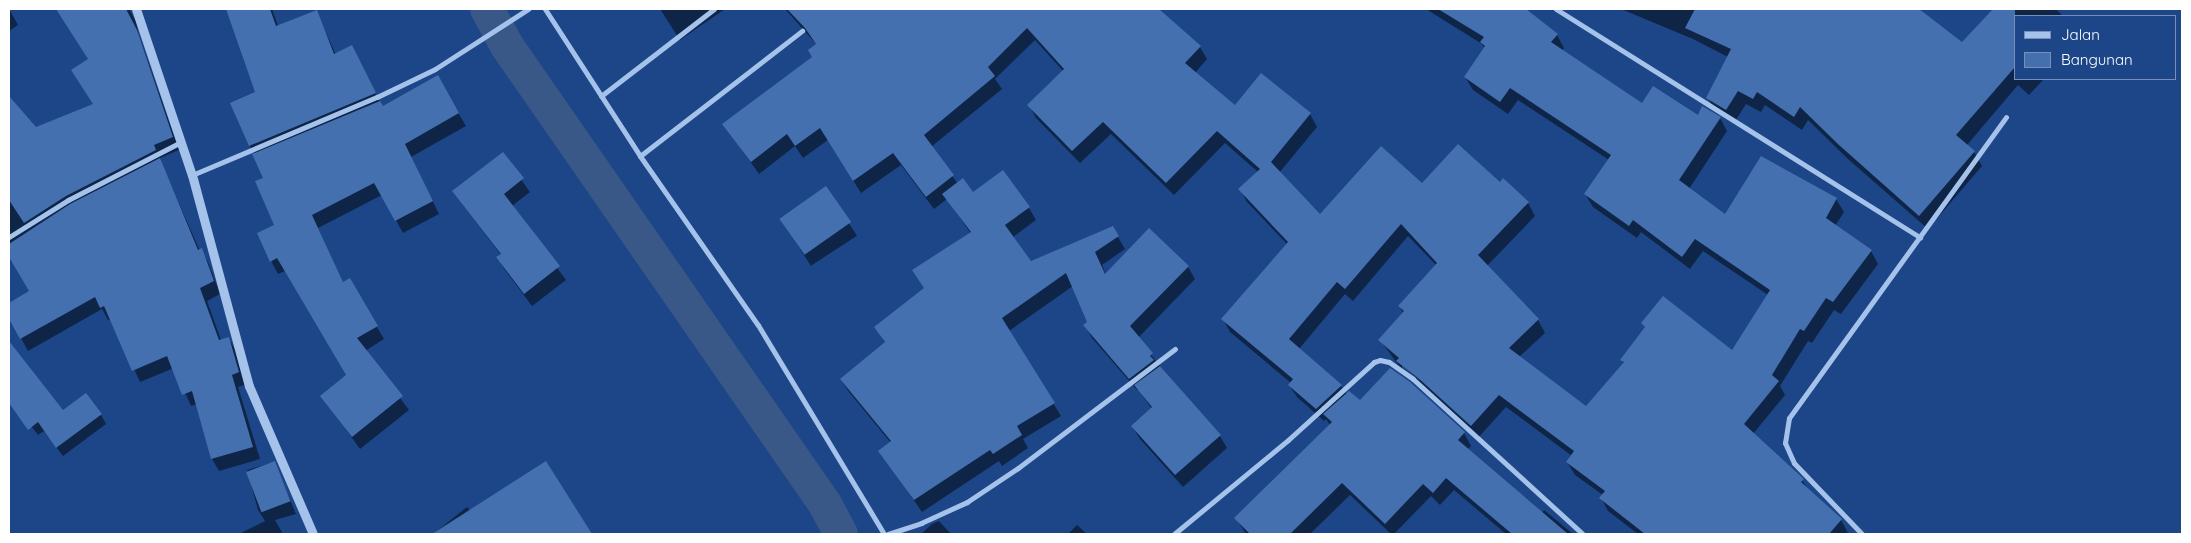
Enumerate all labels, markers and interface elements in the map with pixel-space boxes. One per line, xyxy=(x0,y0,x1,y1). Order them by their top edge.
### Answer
legend xyxy=(2014,15,2176,80)
text: Jalan xyxy=(2061,25,2100,44)
text: Bangunan xyxy=(2061,50,2133,69)

